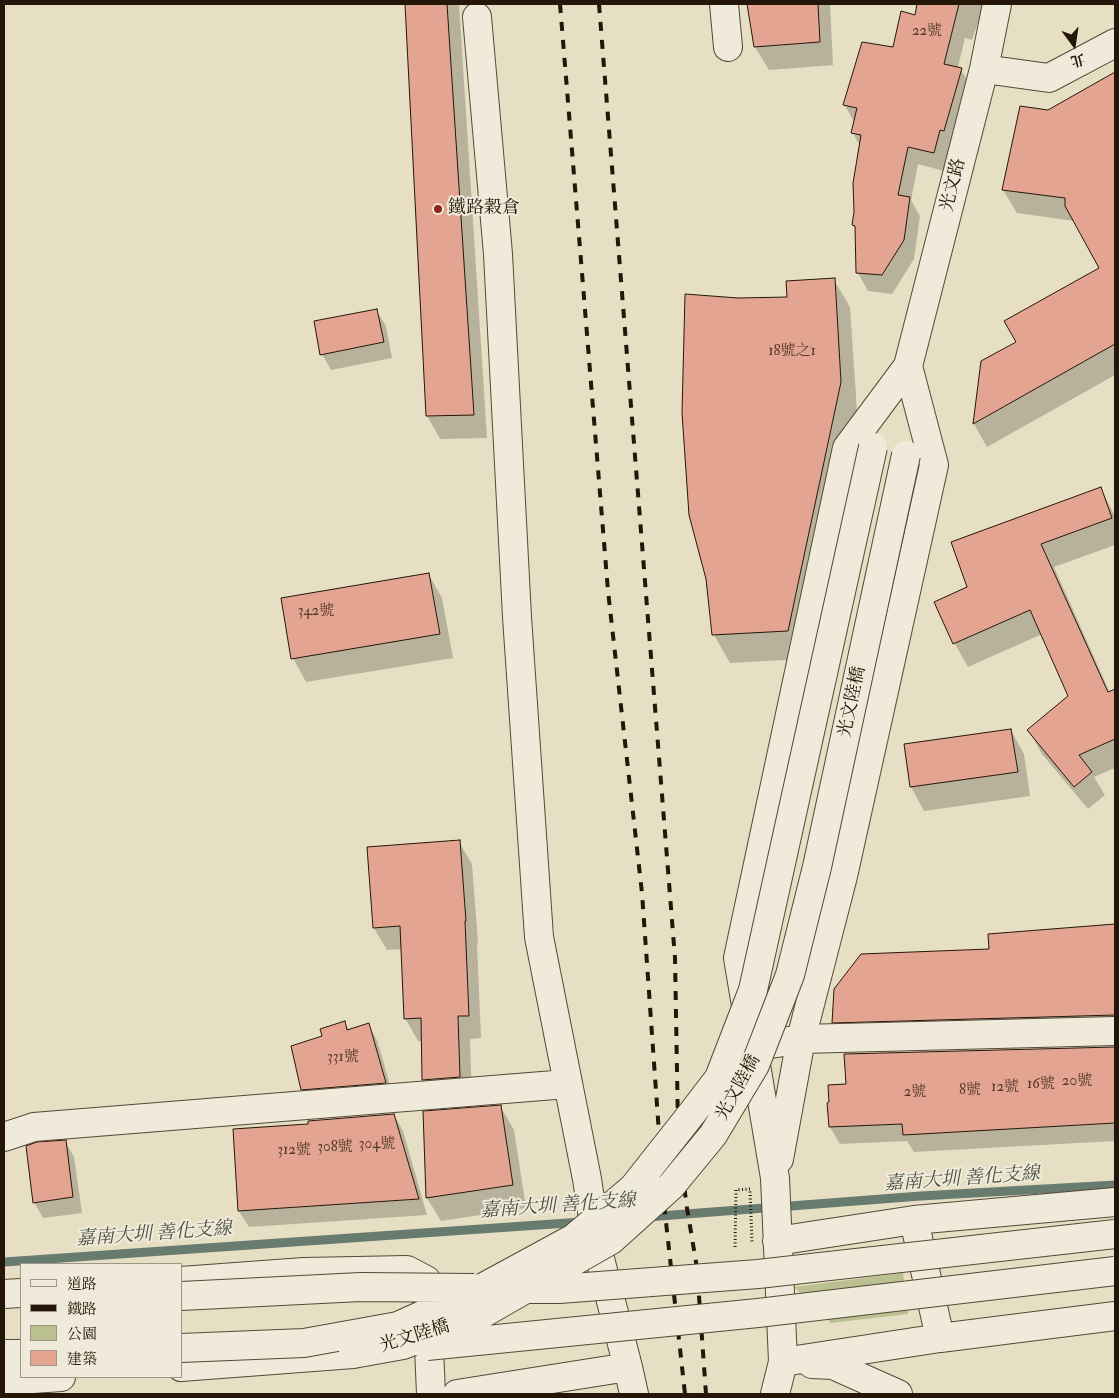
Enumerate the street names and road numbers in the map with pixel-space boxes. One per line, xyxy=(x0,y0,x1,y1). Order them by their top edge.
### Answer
street label: 光文路 xyxy=(937,156,971,214)
street label: 光文陸橋 xyxy=(835,665,871,739)
street label: 光文陸橋 xyxy=(712,1051,766,1125)
street label: 光文陸橋 xyxy=(377,1316,453,1358)

